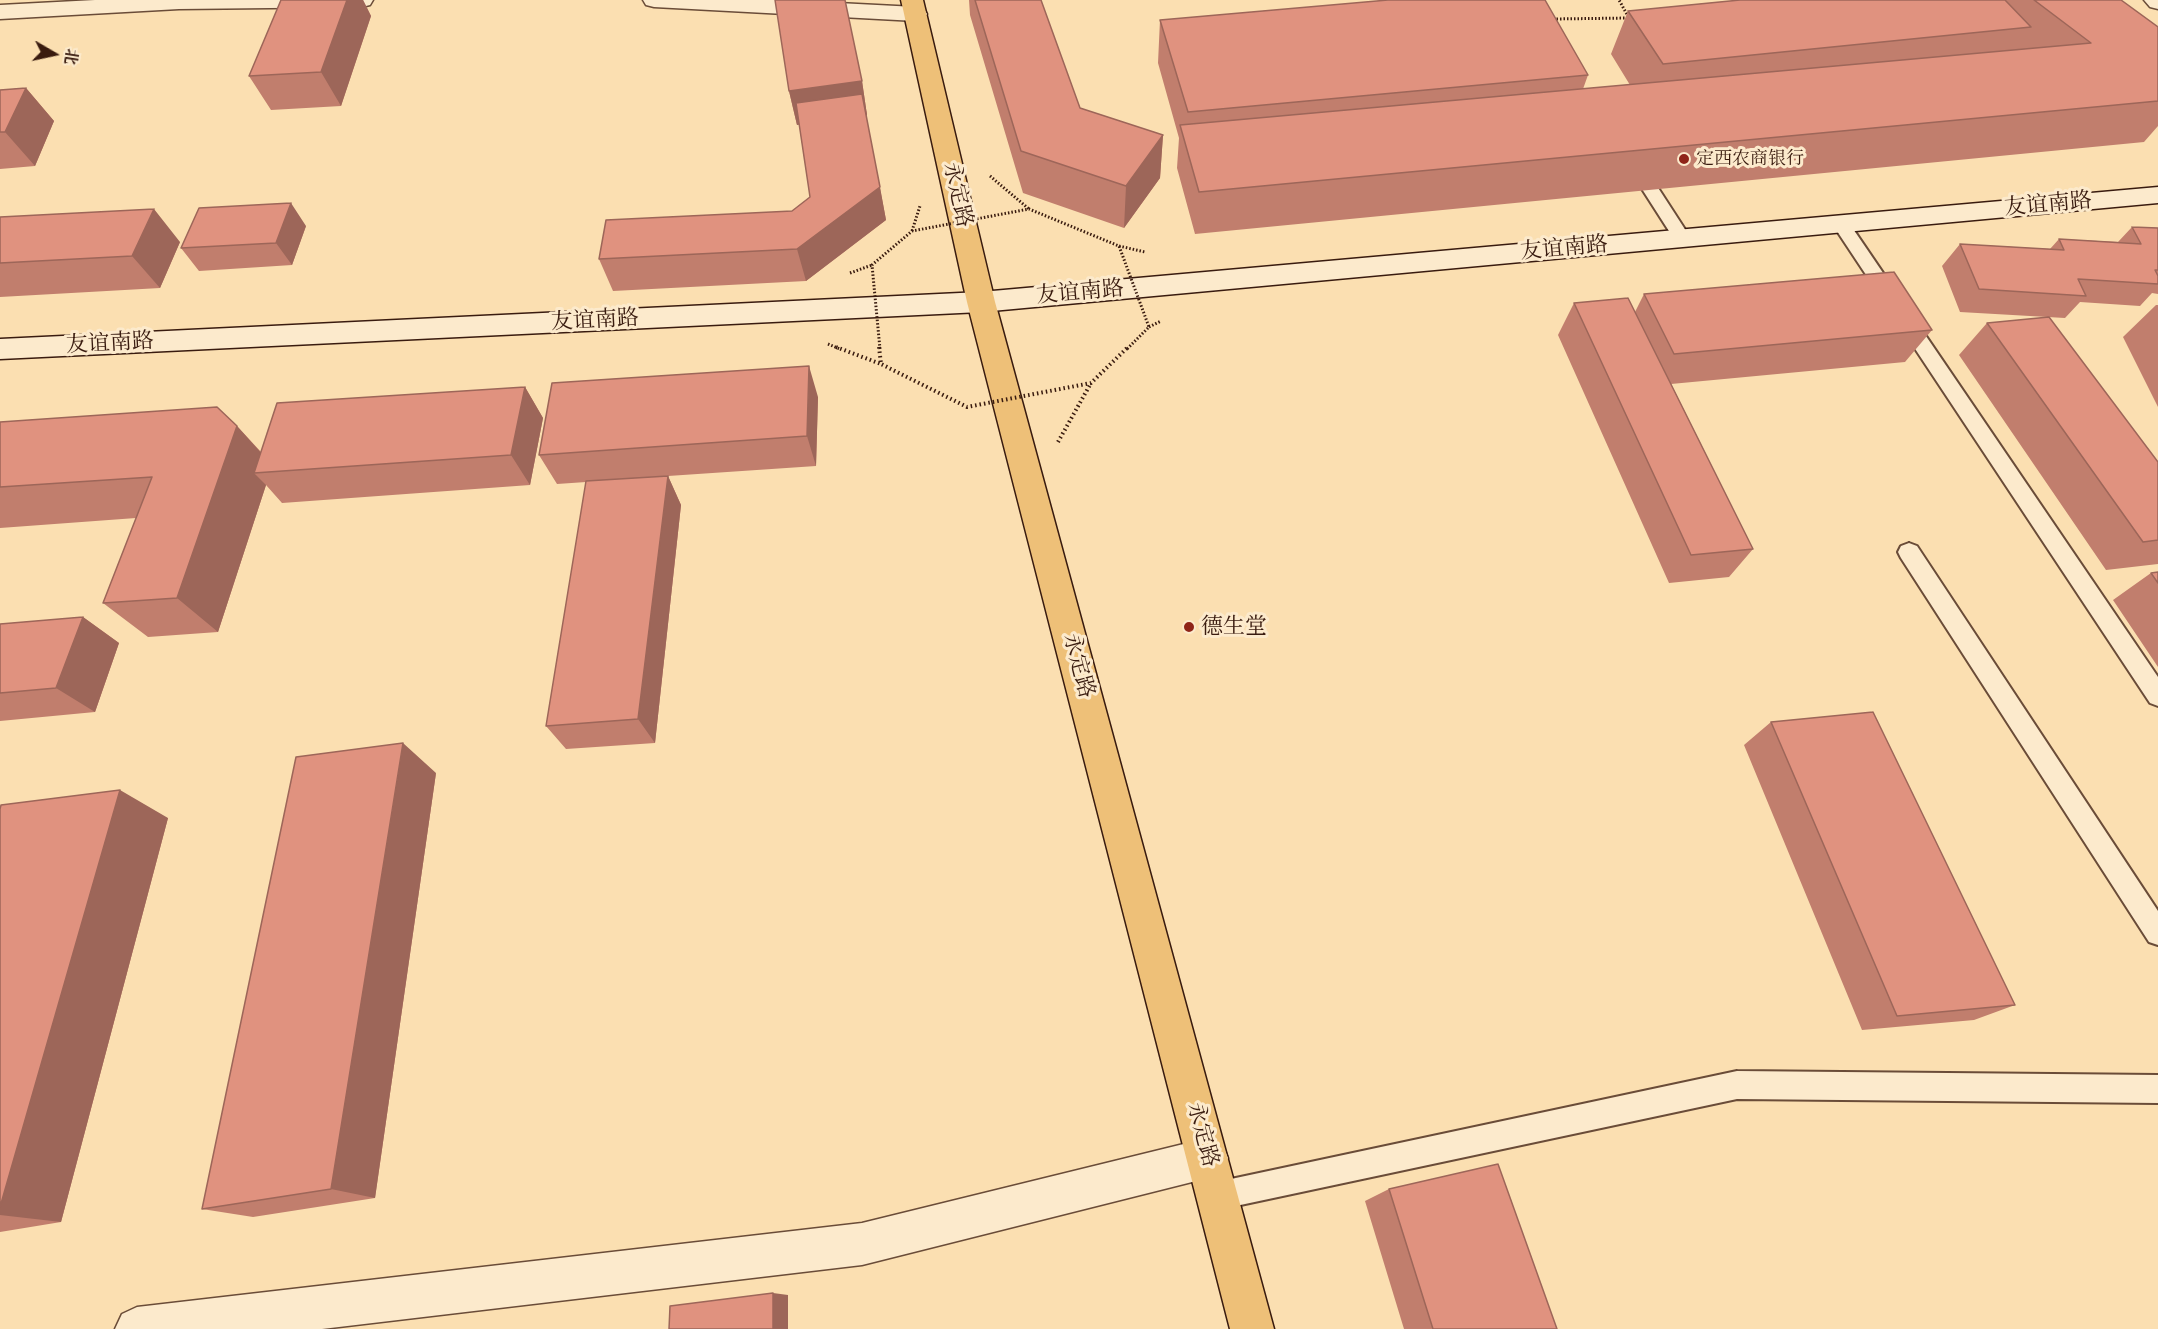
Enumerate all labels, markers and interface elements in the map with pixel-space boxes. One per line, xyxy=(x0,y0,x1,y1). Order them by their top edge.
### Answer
north arrow xyxy=(24,24,84,84)
text: 北 xyxy=(59,47,85,67)
place label: 定西农商银行 xyxy=(1696,148,1804,170)
marker: 定西农商银行 xyxy=(1677,152,1691,166)
street label: 永定路 xyxy=(937,160,977,230)
street label: 友谊南路 xyxy=(2003,188,2093,222)
street label: 友谊南路 xyxy=(1519,232,1609,266)
street label: 友谊南路 xyxy=(1035,276,1125,310)
street label: 友谊南路 xyxy=(550,306,640,336)
street label: 友谊南路 xyxy=(65,329,155,359)
place label: 德生堂 xyxy=(1201,614,1267,640)
marker: 德生堂 xyxy=(1182,620,1196,634)
street label: 永定路 xyxy=(1057,631,1099,701)
street label: 永定路 xyxy=(1181,1100,1223,1170)

